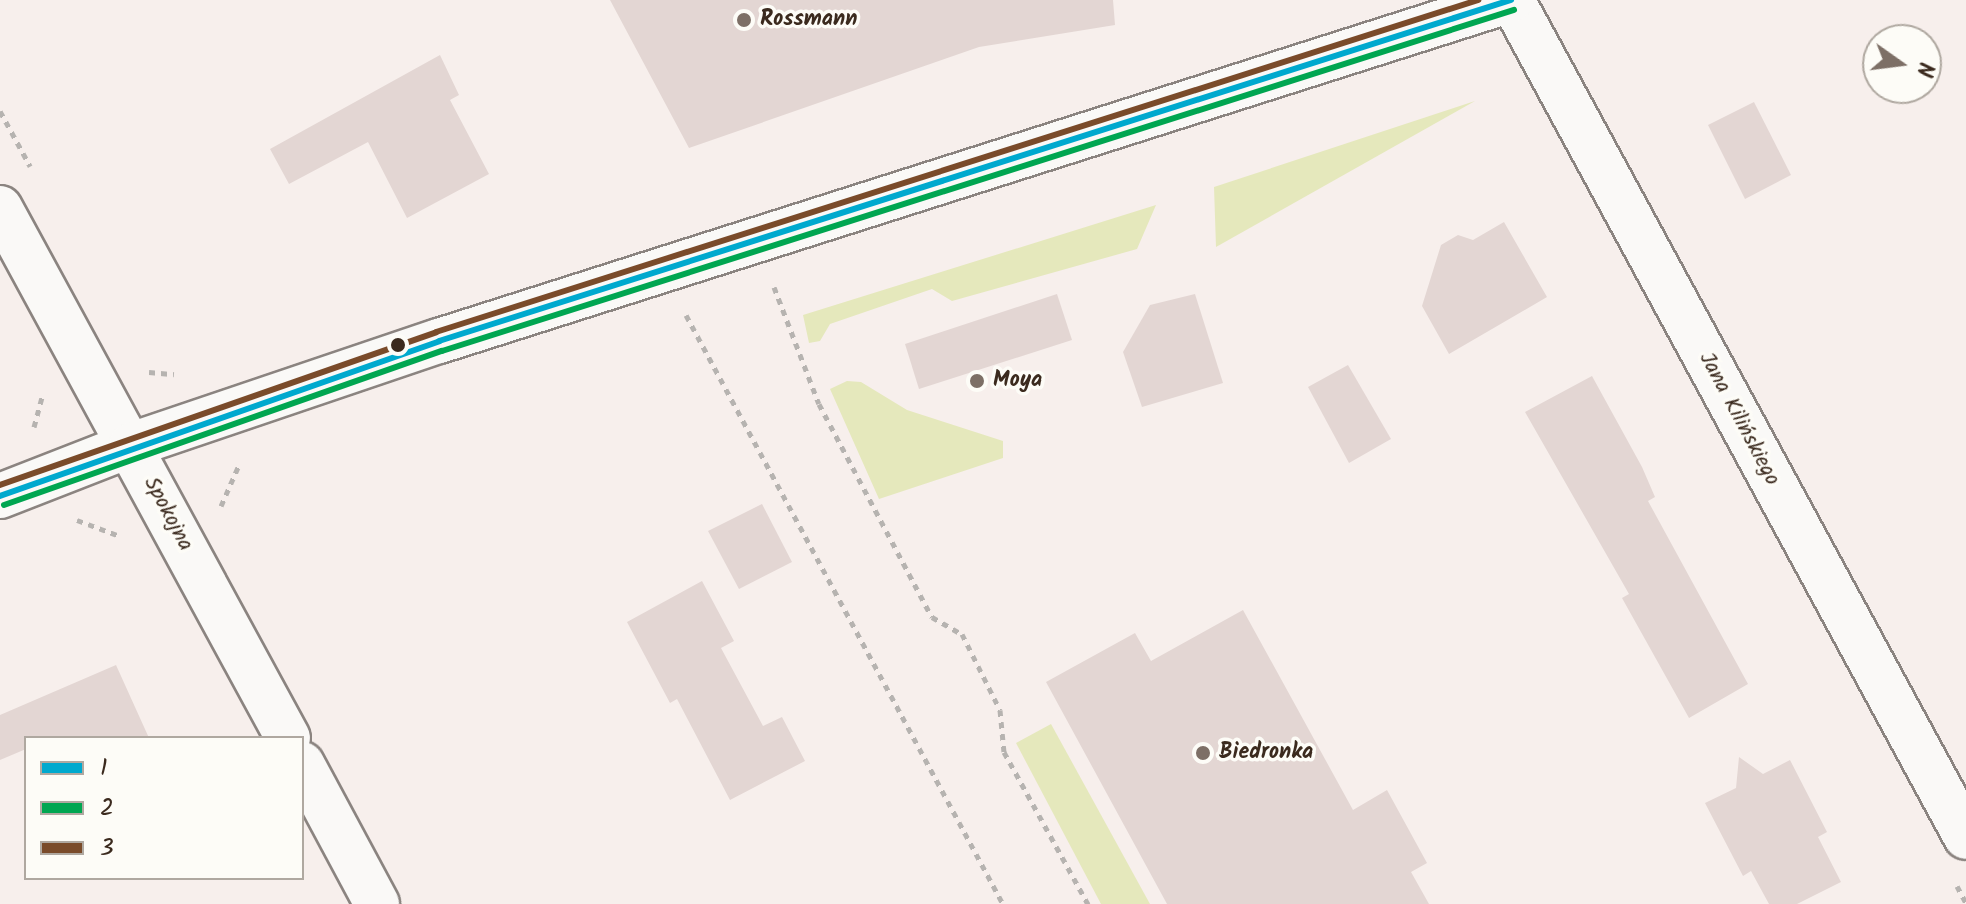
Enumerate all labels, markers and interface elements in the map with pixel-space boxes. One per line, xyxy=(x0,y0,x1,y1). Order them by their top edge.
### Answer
place label: Rossmann xyxy=(760,7,857,33)
marker: Rossmann xyxy=(735,11,753,29)
north arrow xyxy=(1862,24,1942,104)
text: N xyxy=(1905,58,1942,80)
unlabelled marker xyxy=(390,337,406,353)
street label: Jana Kilińskiego xyxy=(1693,348,1785,490)
place label: Moya xyxy=(993,368,1042,394)
marker: Moya xyxy=(968,372,986,390)
street label: Spokojna xyxy=(138,472,198,556)
legend xyxy=(24,736,304,880)
place label: Biedronka xyxy=(1219,740,1313,766)
marker: Biedronka xyxy=(1194,744,1212,762)
text: 1 xyxy=(100,749,108,788)
text: 2 xyxy=(100,789,114,828)
text: 3 xyxy=(100,829,114,868)

